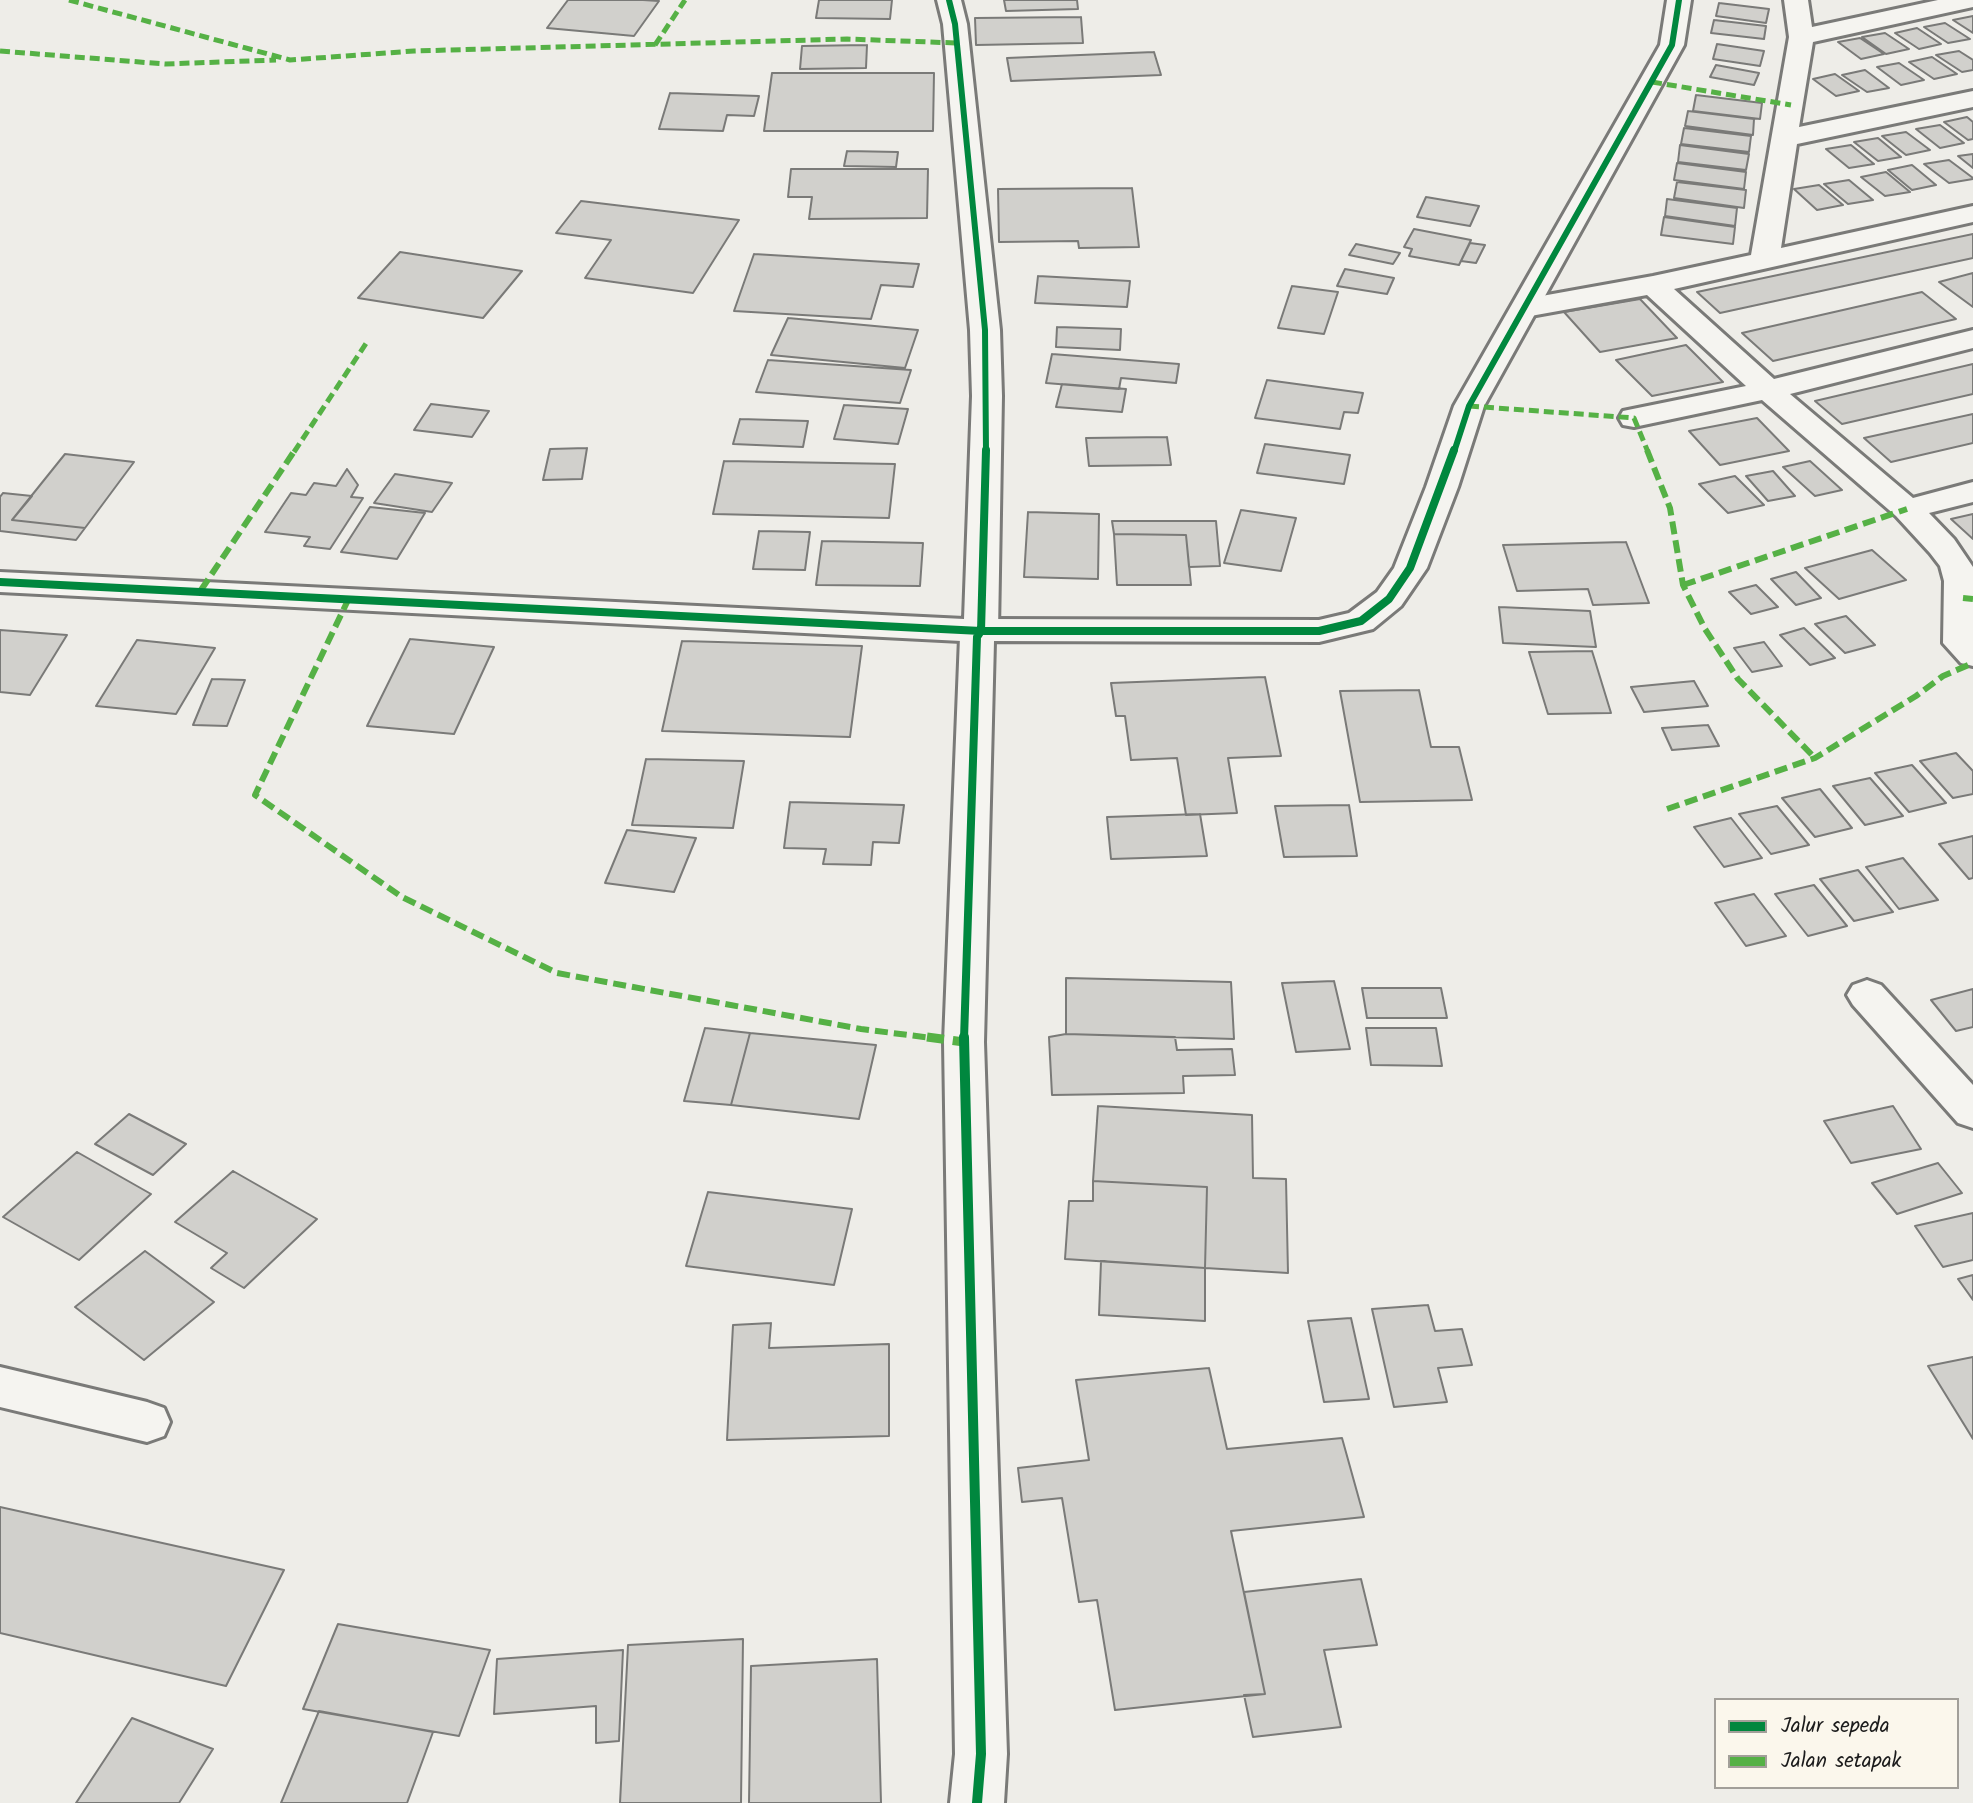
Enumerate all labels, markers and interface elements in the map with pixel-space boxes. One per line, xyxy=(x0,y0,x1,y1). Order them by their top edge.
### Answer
legend xyxy=(1714,1698,1959,1789)
text: Jalur sepeda xyxy=(1781,1710,1890,1743)
text: Jalan setapak xyxy=(1781,1745,1901,1778)

